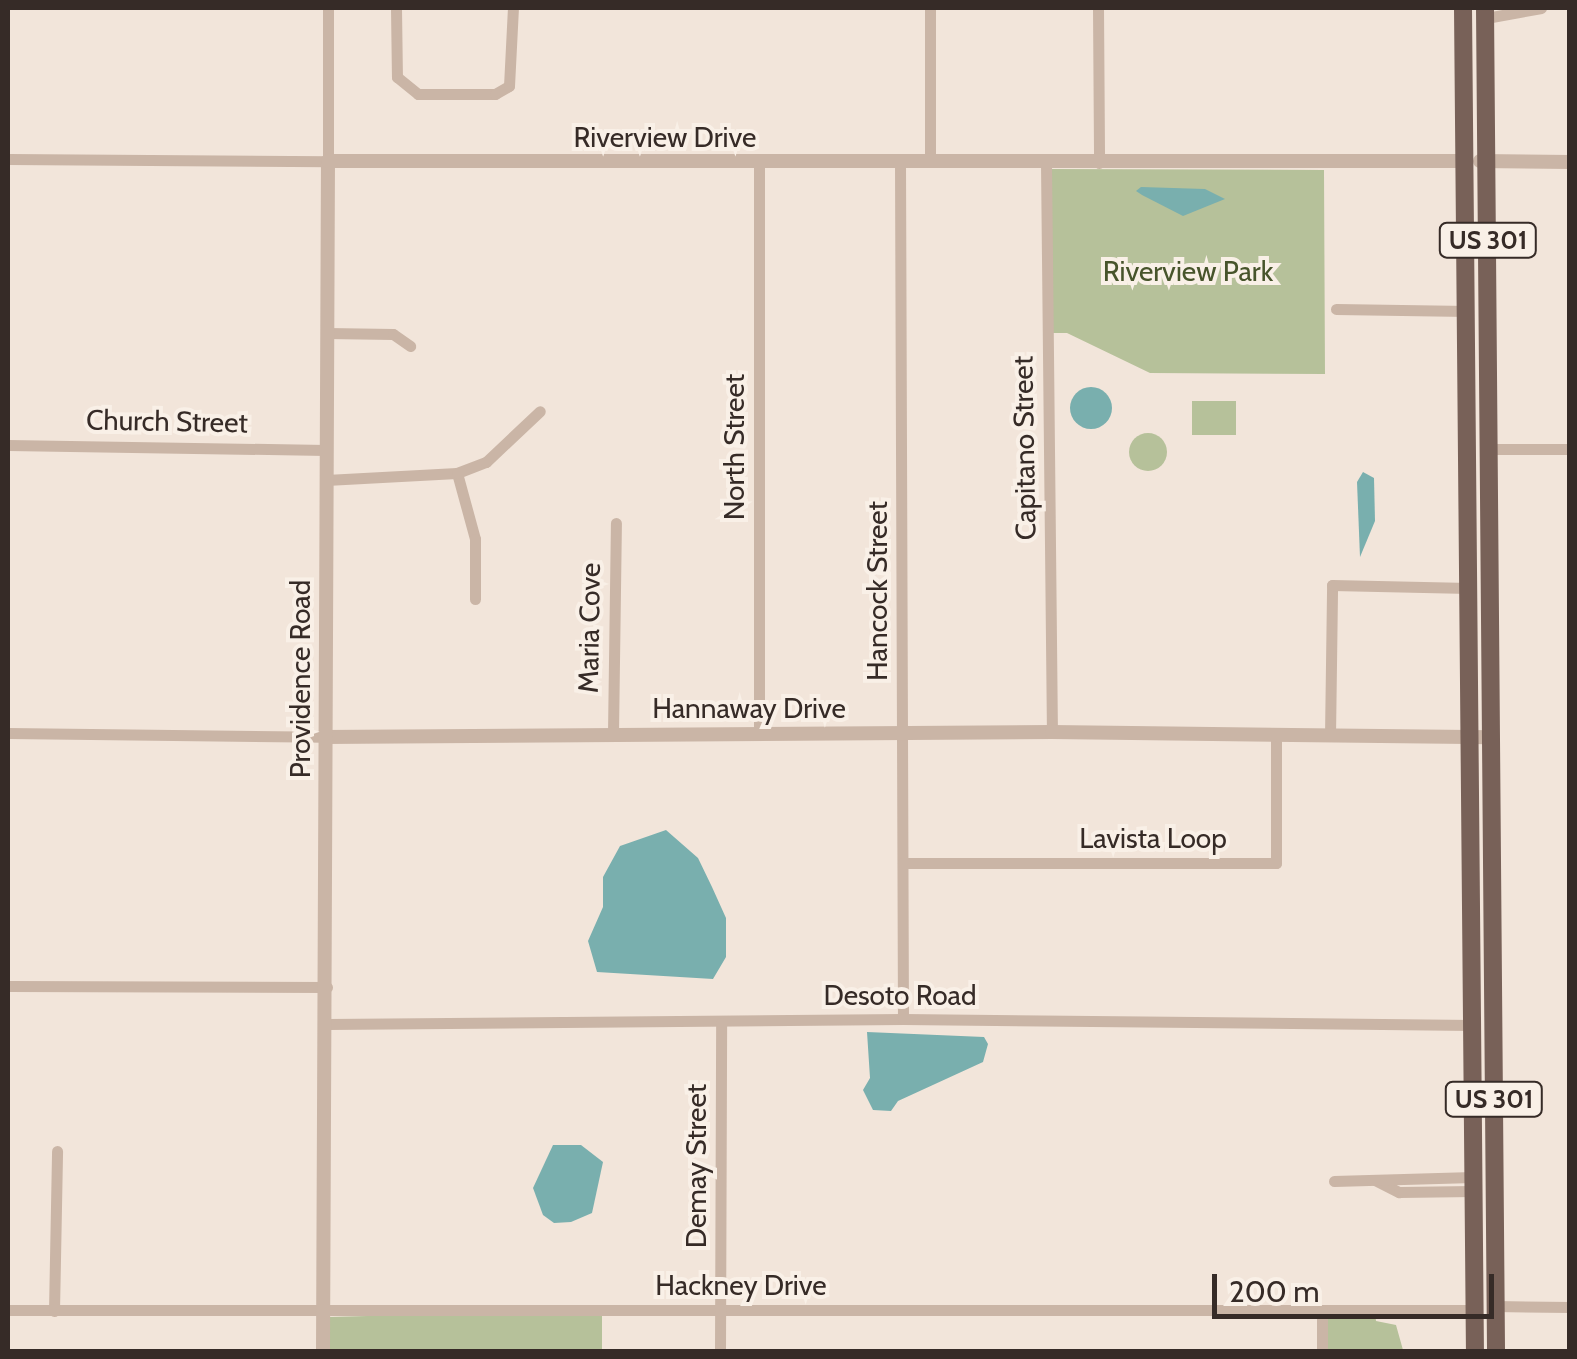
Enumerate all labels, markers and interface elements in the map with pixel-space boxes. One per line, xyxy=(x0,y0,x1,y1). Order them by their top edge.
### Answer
street label: Riverview Drive xyxy=(574,120,756,154)
road number: US 301 xyxy=(1438,220,1538,260)
park label: Riverview Park xyxy=(1103,254,1273,288)
street label: Capitano Street xyxy=(1006,356,1042,540)
street label: North Street xyxy=(717,374,751,520)
street label: Church Street xyxy=(86,403,248,439)
street label: Hancock Street xyxy=(860,501,894,681)
street label: Maria Cove xyxy=(571,563,607,693)
street label: Providence Road xyxy=(283,580,317,778)
street label: Hannaway Drive xyxy=(652,691,846,725)
street label: Lavista Loop xyxy=(1079,821,1227,855)
street label: Desoto Road xyxy=(823,978,977,1012)
road number: US 301 xyxy=(1444,1079,1544,1119)
street label: Demay Street xyxy=(679,1084,713,1248)
scale bar xyxy=(1217,1254,1500,1316)
street label: Hackney Drive xyxy=(655,1268,827,1302)
text: 200 m xyxy=(1229,1273,1320,1310)

